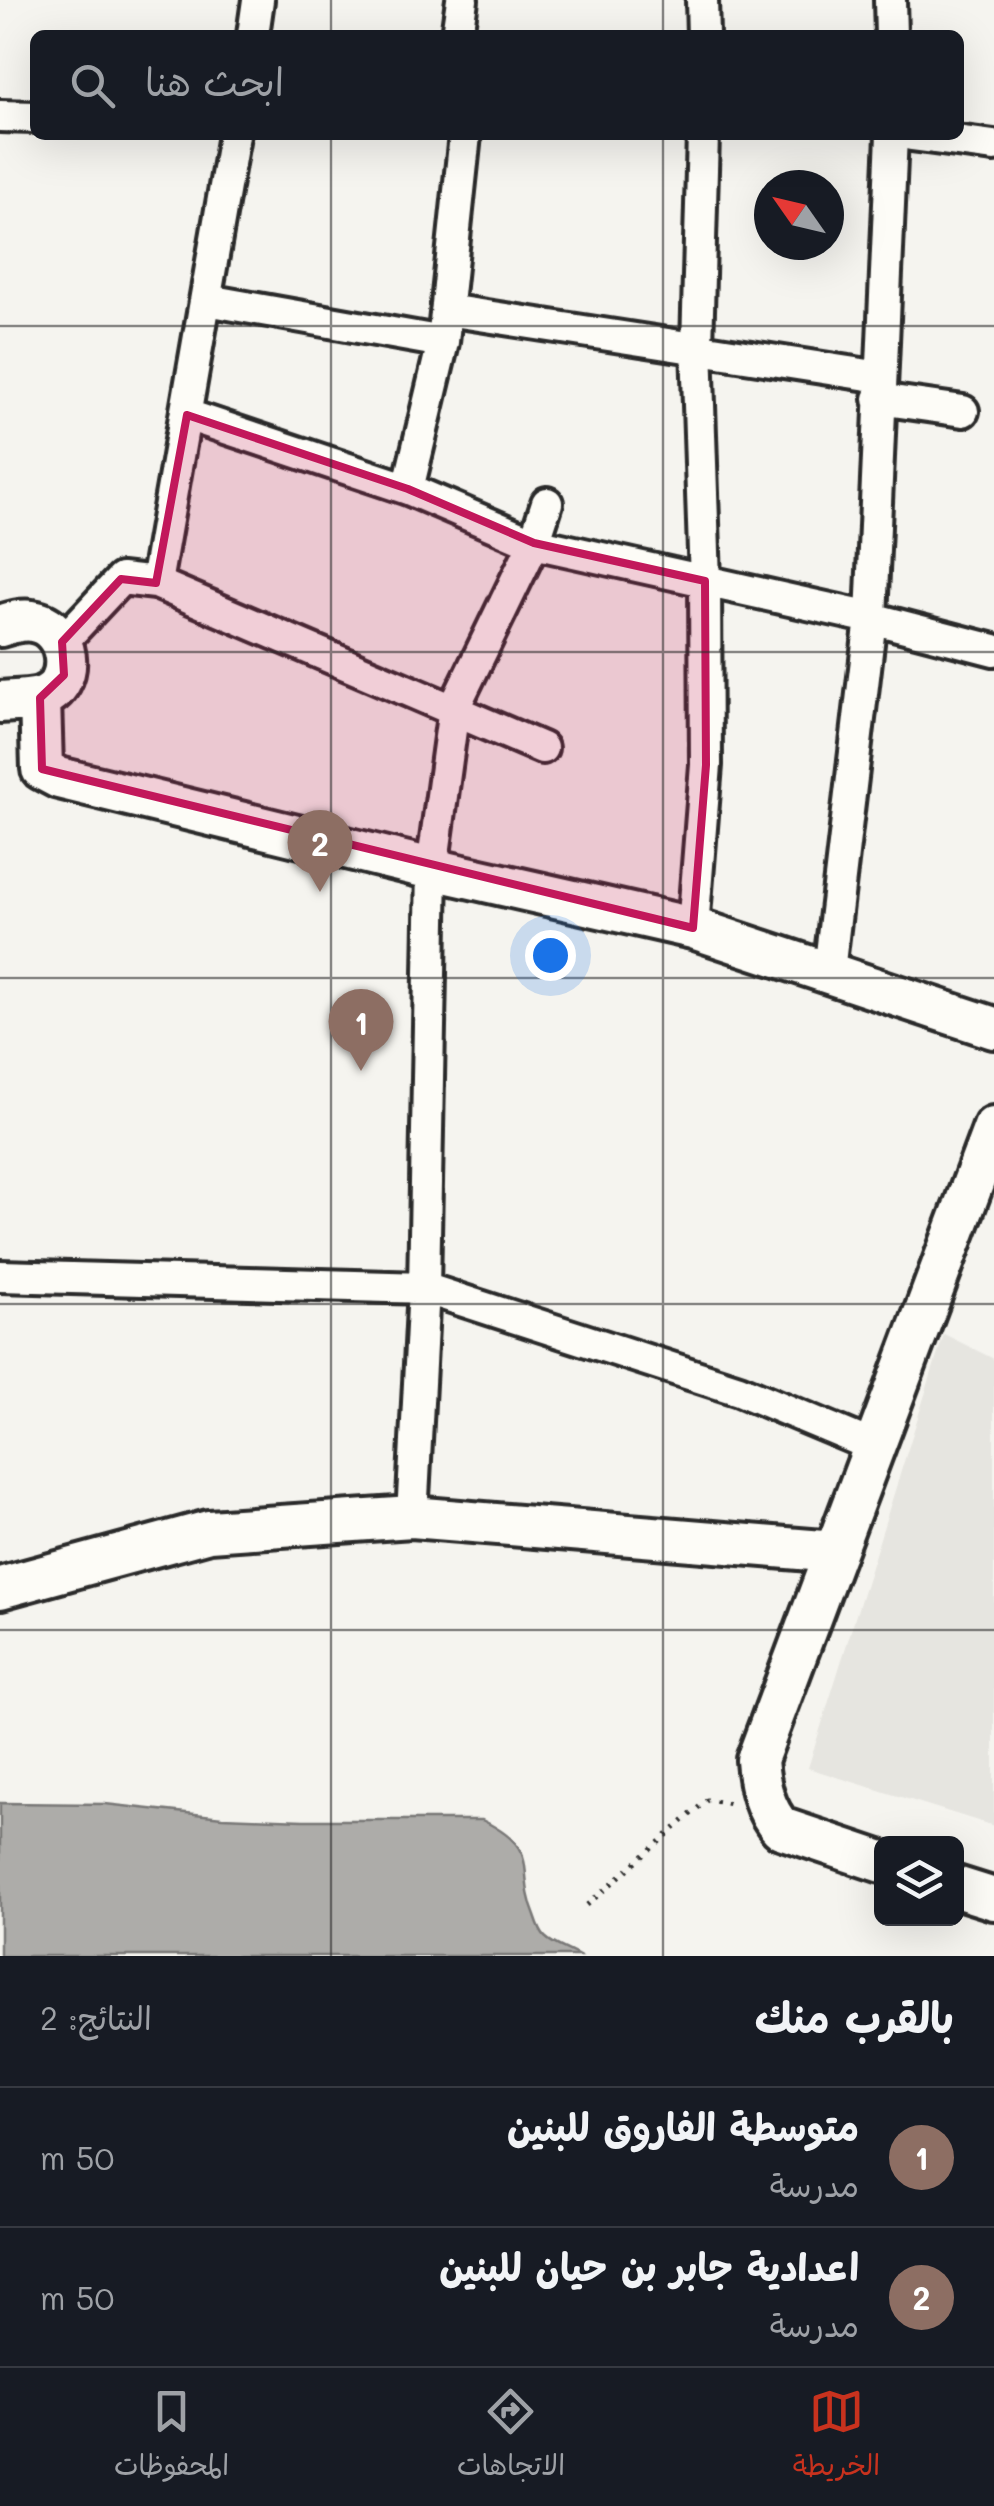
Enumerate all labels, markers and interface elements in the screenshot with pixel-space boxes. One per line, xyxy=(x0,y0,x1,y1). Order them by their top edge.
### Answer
search box xyxy=(30,30,964,140)
text: ابحث هنا xyxy=(145,56,284,106)
icon: search xyxy=(65,58,120,113)
north arrow xyxy=(754,170,844,260)
pin: 2 xyxy=(288,810,352,892)
your location xyxy=(525,930,576,981)
pin: 1 xyxy=(328,988,394,1071)
map controls xyxy=(874,1836,964,1926)
button: layers xyxy=(874,1836,964,1926)
text: بالقرب منك xyxy=(755,1989,954,2044)
text: النتائج: 2 xyxy=(40,1996,152,2038)
text: متوسطة الفاروق للبنين xyxy=(507,2101,859,2151)
text: 50 m xyxy=(40,2136,114,2178)
text: 1 xyxy=(914,2136,929,2178)
text: مدرسة xyxy=(770,2163,859,2205)
text: اعدادية جابر بن حيان للبنين xyxy=(439,2241,859,2291)
text: 50 m xyxy=(40,2276,114,2318)
text: 2 xyxy=(913,2276,930,2318)
text: مدرسة xyxy=(770,2303,859,2345)
tab: المحفوظات xyxy=(114,2384,229,2490)
tab: الاتجاهات xyxy=(457,2384,565,2490)
tab: الخريطة xyxy=(793,2384,880,2490)

